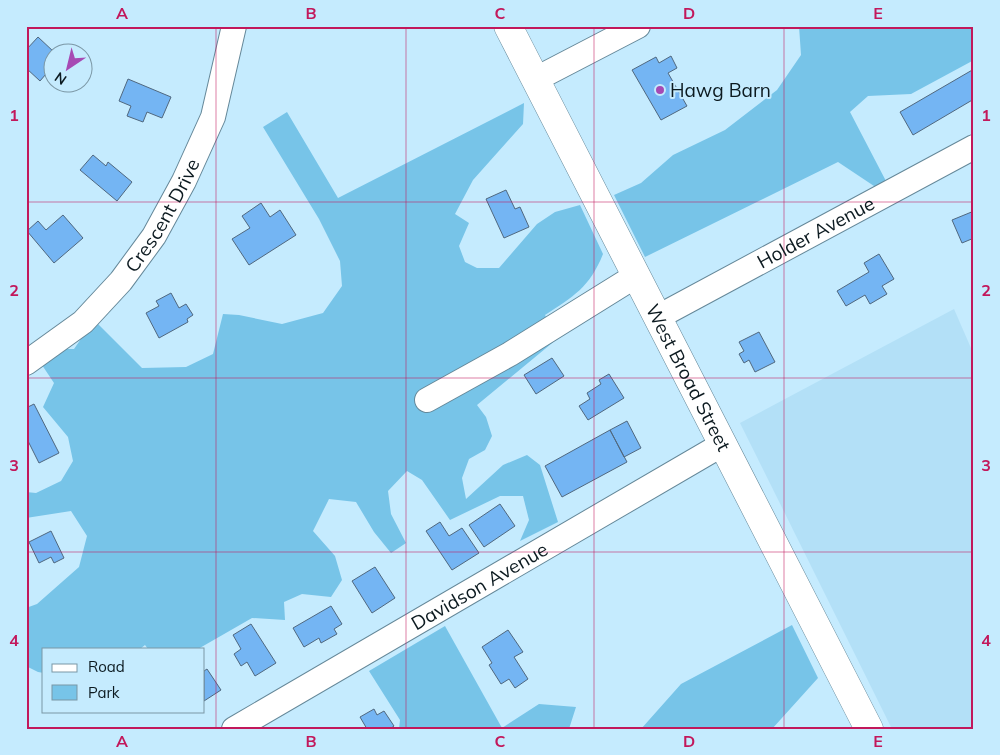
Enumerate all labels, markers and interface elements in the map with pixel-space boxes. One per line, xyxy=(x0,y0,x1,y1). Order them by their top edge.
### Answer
text: A xyxy=(116,3,128,23)
text: B xyxy=(305,3,317,23)
text: C xyxy=(495,3,506,23)
text: D xyxy=(683,3,695,23)
text: E xyxy=(873,3,883,23)
north arrow xyxy=(42,42,92,92)
text: N xyxy=(51,68,70,89)
place label: Hawg Barn xyxy=(670,78,771,102)
marker: Hawg Barn xyxy=(654,84,666,96)
text: 1 xyxy=(9,105,19,125)
text: 1 xyxy=(981,105,991,125)
street label: Crescent Drive xyxy=(120,155,205,277)
street label: Holder Avenue xyxy=(753,191,878,274)
text: 2 xyxy=(9,280,19,300)
text: 2 xyxy=(981,280,991,300)
street label: West Broad Street xyxy=(641,300,736,455)
text: 3 xyxy=(9,455,19,475)
text: 3 xyxy=(981,455,991,475)
street label: Davidson Avenue xyxy=(407,537,552,635)
text: 4 xyxy=(9,630,19,650)
text: 4 xyxy=(981,630,991,650)
legend xyxy=(42,648,205,712)
text: Road xyxy=(88,657,125,676)
text: Park xyxy=(88,683,120,702)
text: A xyxy=(116,731,128,751)
text: B xyxy=(305,731,317,751)
text: C xyxy=(495,731,506,751)
text: D xyxy=(683,731,695,751)
text: E xyxy=(873,731,883,751)

